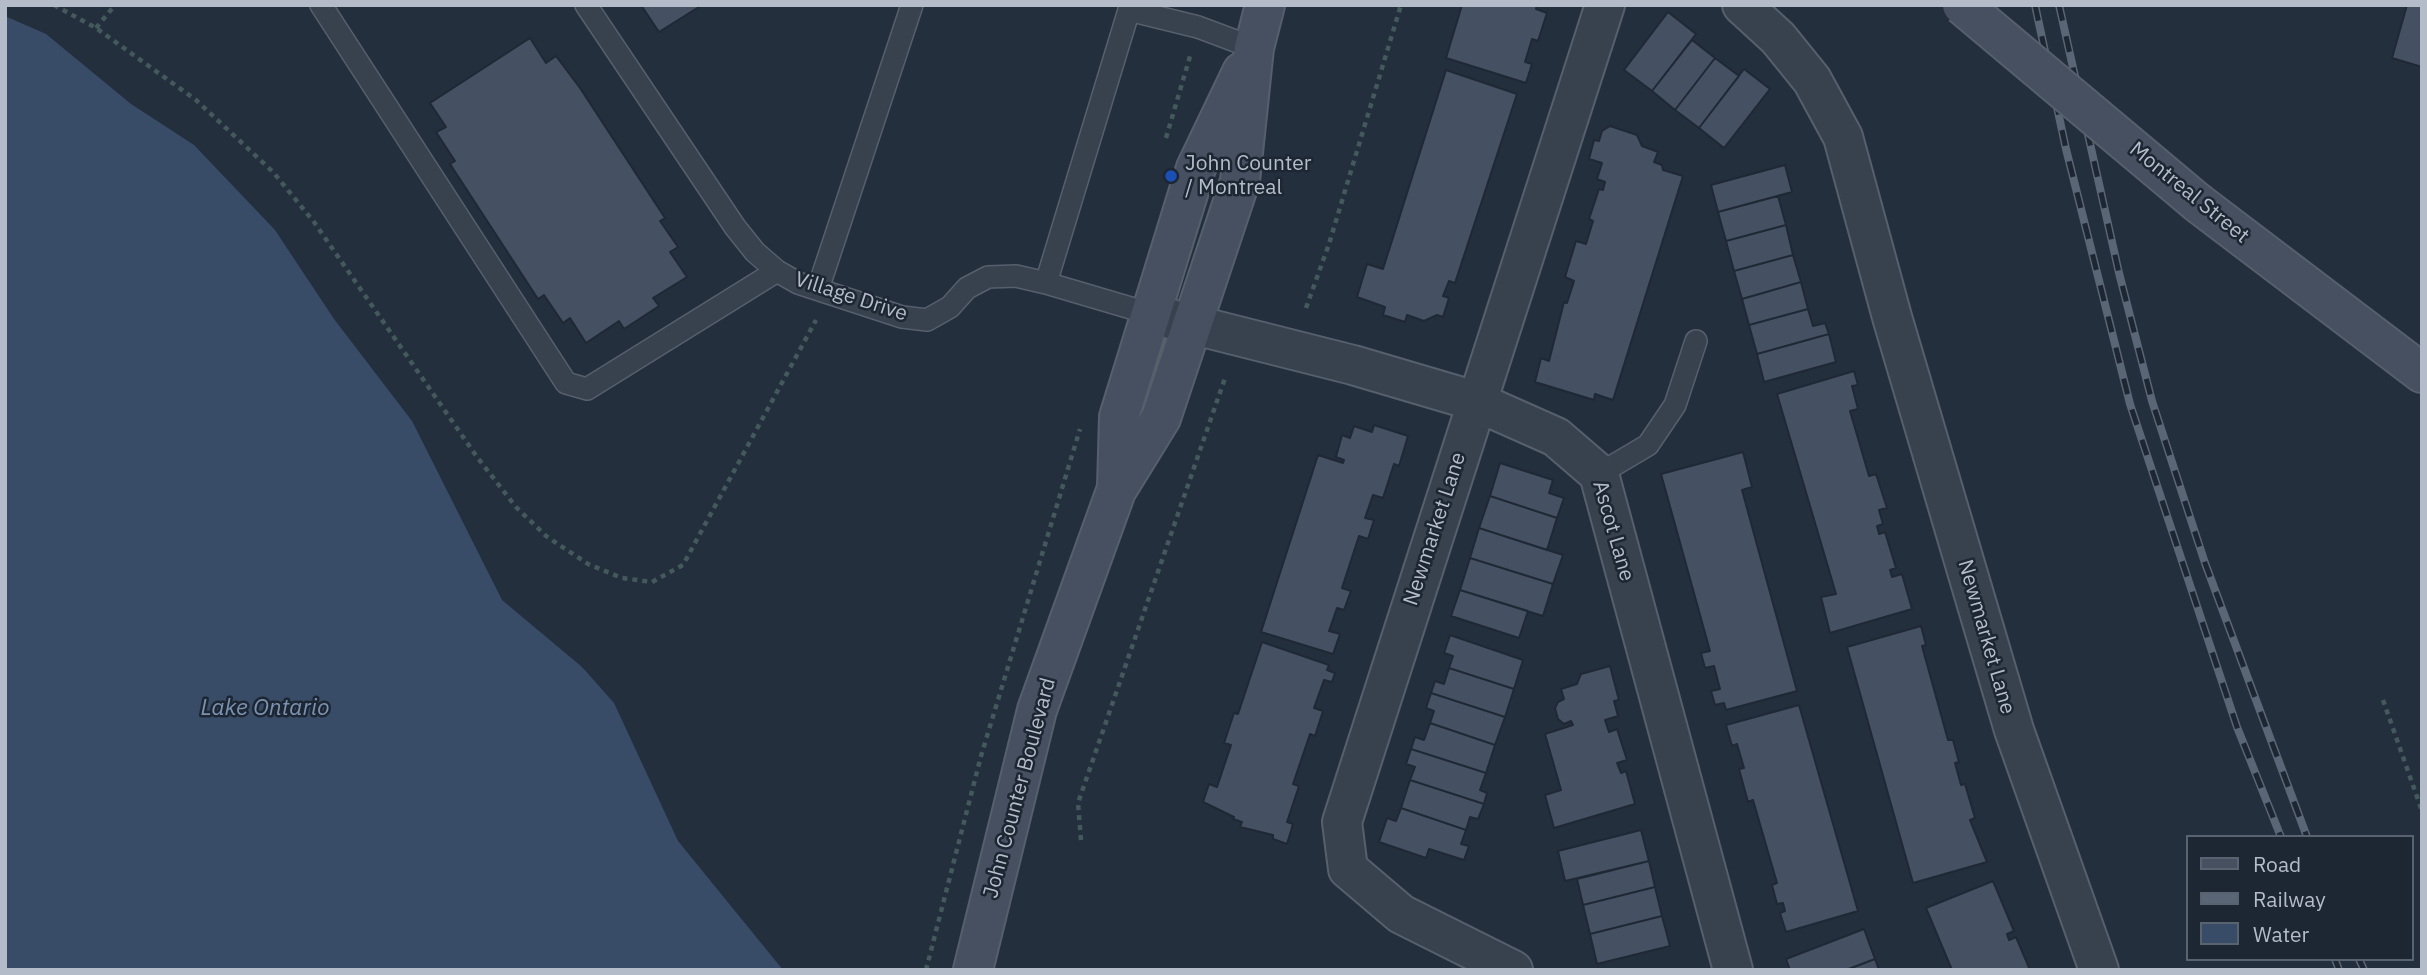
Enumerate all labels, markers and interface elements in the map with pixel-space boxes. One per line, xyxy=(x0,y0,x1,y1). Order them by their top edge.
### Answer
street label: Montreal Street xyxy=(2124,137,2254,249)
place label: John Counter / Montreal xyxy=(1185,151,1311,201)
marker: John Counter / Montreal xyxy=(1163,168,1179,184)
street label: Village Drive xyxy=(792,267,910,327)
street label: Newmarket Lane xyxy=(1398,449,1472,609)
street label: Ascot Lane xyxy=(1587,478,1639,584)
street label: Newmarket Lane xyxy=(1952,557,2020,717)
street label: John Counter Boulevard xyxy=(978,675,1062,901)
water label: Lake Ontario xyxy=(200,694,330,722)
legend xyxy=(2186,835,2413,961)
text: Road xyxy=(2253,850,2301,878)
text: Railway xyxy=(2253,885,2326,913)
text: Water xyxy=(2253,920,2309,948)

